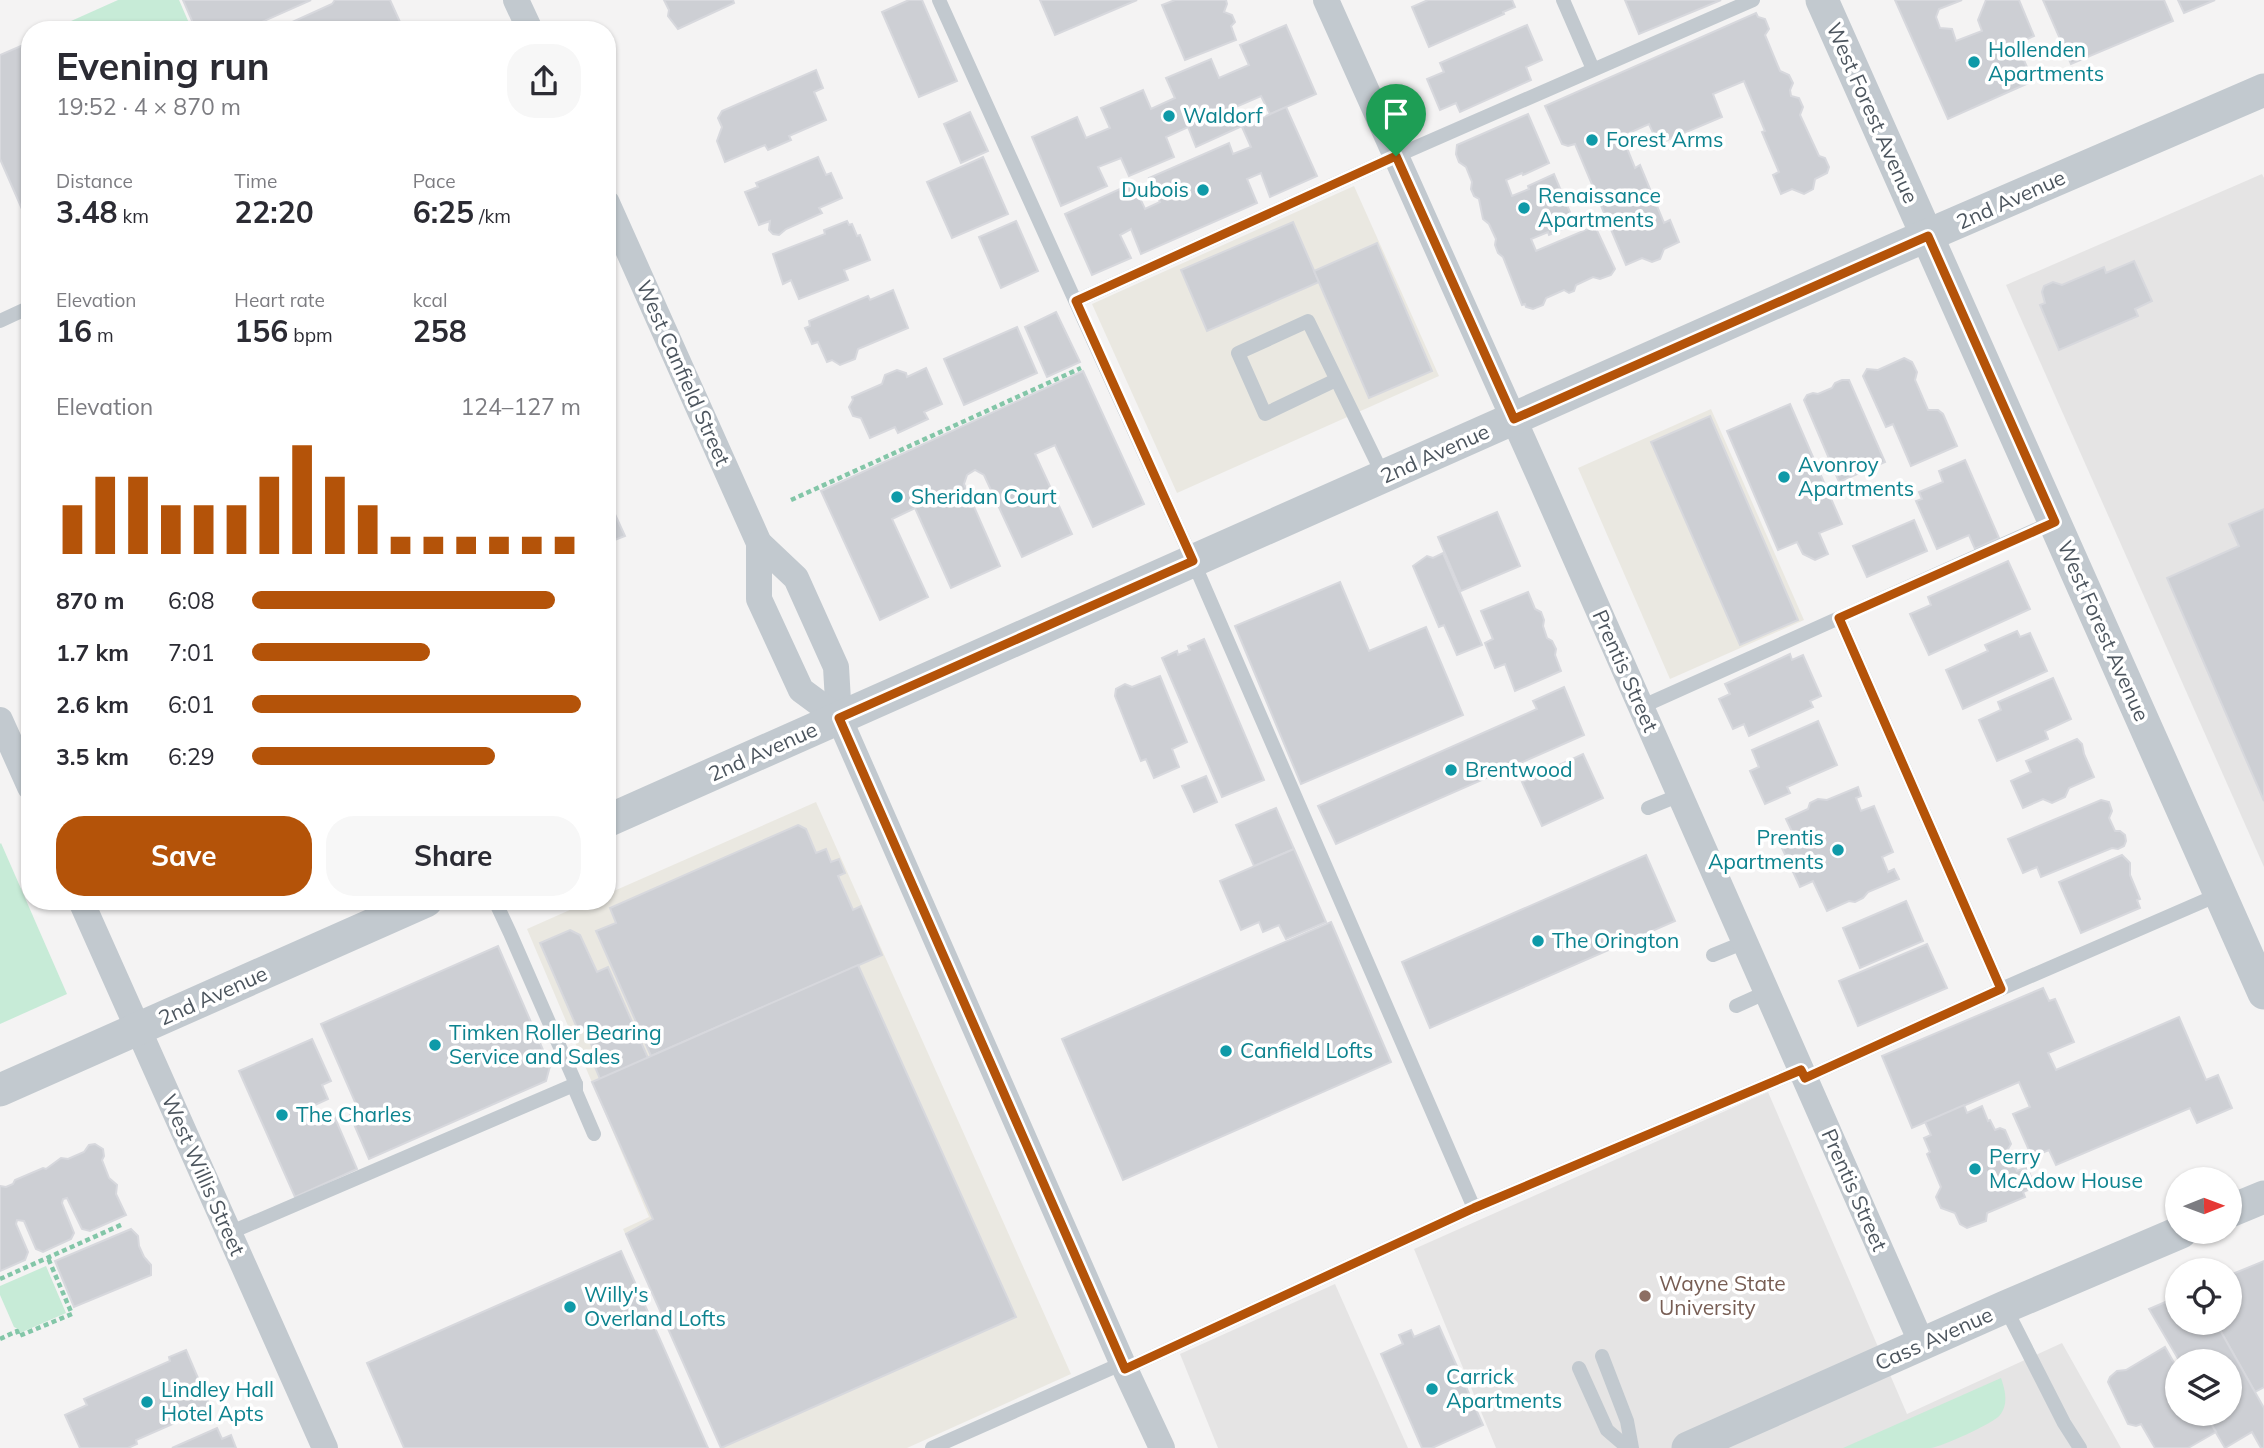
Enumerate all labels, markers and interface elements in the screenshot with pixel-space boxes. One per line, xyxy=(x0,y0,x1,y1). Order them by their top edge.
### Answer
street label: West Forest Avenue xyxy=(1821,18,1925,207)
place label: Hollenden Apartments xyxy=(1988,36,2104,86)
text: Evening run xyxy=(56,42,270,90)
button: share xyxy=(507,44,581,118)
marker: Hollenden Apartments xyxy=(1966,54,1982,70)
pin xyxy=(1366,84,1426,156)
text: 19:52 · 4 × 870 m xyxy=(56,92,241,121)
icon: arrive xyxy=(1377,95,1415,133)
place label: Waldorf xyxy=(1183,102,1264,128)
marker: Waldorf xyxy=(1161,108,1177,124)
place label: Forest Arms xyxy=(1606,126,1723,152)
marker: Forest Arms xyxy=(1584,132,1600,148)
street label: 2nd Avenue xyxy=(1952,164,2069,235)
text: Distance xyxy=(56,169,133,193)
text: Time xyxy=(234,169,277,193)
text: Pace xyxy=(413,169,456,193)
place label: Dubois xyxy=(1121,176,1189,202)
marker: Dubois xyxy=(1195,182,1211,198)
place label: Renaissance Apartments xyxy=(1538,182,1661,232)
text: 3.48 xyxy=(56,193,117,231)
text: 22:20 xyxy=(234,193,314,231)
text: 6:25 xyxy=(413,193,474,231)
marker: Renaissance Apartments xyxy=(1516,200,1532,216)
text: km xyxy=(117,204,149,228)
text: /km xyxy=(474,204,511,228)
street label: West Canfield Street xyxy=(631,276,737,469)
text: Elevation xyxy=(56,288,136,312)
text: Heart rate xyxy=(234,288,325,312)
text: kcal xyxy=(413,288,447,312)
text: 16 xyxy=(56,312,92,350)
text: 156 xyxy=(234,312,288,350)
text: 258 xyxy=(413,312,467,350)
text: m xyxy=(92,323,114,347)
text: bpm xyxy=(288,323,333,347)
text: Elevation xyxy=(56,392,153,421)
text: 124–127 m xyxy=(460,392,581,421)
street label: 2nd Avenue xyxy=(1376,418,1493,489)
place label: Avonroy Apartments xyxy=(1798,451,1914,501)
marker: Avonroy Apartments xyxy=(1776,469,1792,485)
place label: Sheridan Court xyxy=(911,483,1057,509)
marker: Sheridan Court xyxy=(889,489,905,505)
street label: West Forest Avenue xyxy=(2052,536,2156,725)
text: 870 m xyxy=(56,586,124,615)
text: 6:08 xyxy=(168,586,215,615)
street label: Prentis Street xyxy=(1587,605,1664,736)
text: 1.7 km xyxy=(56,638,129,667)
text: 7:01 xyxy=(168,638,215,667)
text: 2.6 km xyxy=(56,690,129,719)
text: 6:01 xyxy=(168,690,215,719)
street label: 2nd Avenue xyxy=(704,716,821,787)
text: 3.5 km xyxy=(56,742,129,771)
text: 6:29 xyxy=(168,742,215,771)
place label: Brentwood xyxy=(1465,756,1573,782)
marker: Brentwood xyxy=(1443,762,1459,778)
button: Save xyxy=(56,816,312,896)
button: Share xyxy=(326,816,581,896)
place label: Prentis Apartments xyxy=(1708,824,1824,874)
marker: Prentis Apartments xyxy=(1830,842,1846,858)
place label: The Orington xyxy=(1552,927,1679,953)
marker: The Orington xyxy=(1530,933,1546,949)
street label: 2nd Avenue xyxy=(154,960,271,1031)
place label: Timken Roller Bearing Service and Sales xyxy=(449,1019,662,1069)
marker: Timken Roller Bearing Service and Sales xyxy=(427,1037,443,1053)
place label: Canfield Lofts xyxy=(1240,1037,1373,1063)
marker: Canfield Lofts xyxy=(1218,1043,1234,1059)
street label: West Willis Street xyxy=(157,1090,251,1259)
place label: The Charles xyxy=(296,1101,412,1127)
marker: The Charles xyxy=(274,1107,290,1123)
street label: Prentis Street xyxy=(1816,1124,1893,1255)
place label: Perry McAdow House xyxy=(1989,1143,2143,1193)
marker: Perry McAdow House xyxy=(1967,1161,1983,1177)
north arrow xyxy=(2165,1167,2242,1244)
map controls xyxy=(2165,1167,2242,1426)
button: locate xyxy=(2165,1258,2242,1335)
place label: Wayne State University xyxy=(1659,1270,1786,1320)
place label: Willy's Overland Lofts xyxy=(584,1281,726,1331)
marker: Wayne State University xyxy=(1637,1288,1653,1304)
marker: Willy's Overland Lofts xyxy=(562,1299,578,1315)
street label: Cass Avenue xyxy=(1871,1301,1996,1376)
button: layers xyxy=(2165,1349,2242,1426)
place label: Carrick Apartments xyxy=(1446,1363,1562,1413)
place label: Lindley Hall Hotel Apts xyxy=(161,1376,274,1426)
marker: Carrick Apartments xyxy=(1424,1381,1440,1397)
marker: Lindley Hall Hotel Apts xyxy=(139,1394,155,1410)

